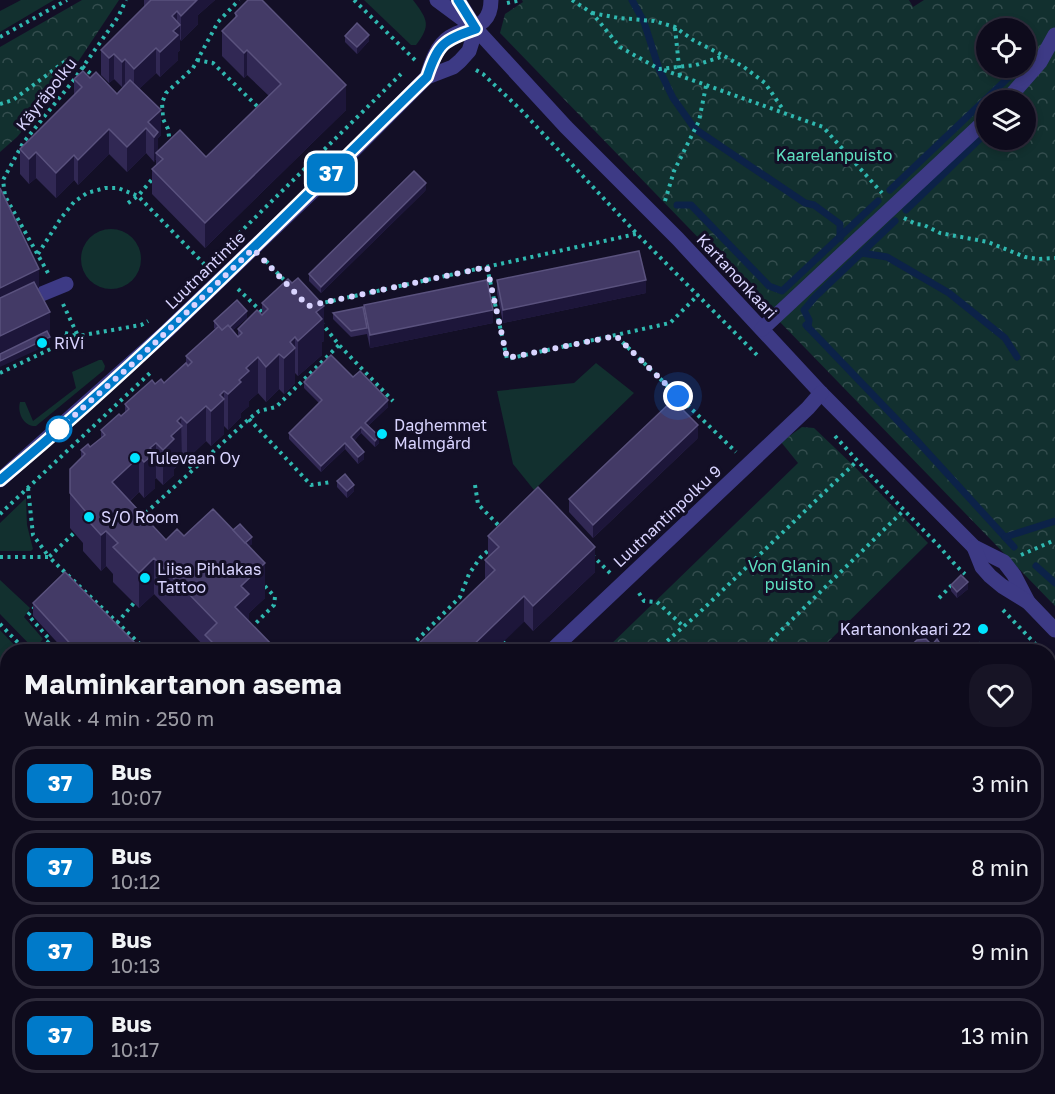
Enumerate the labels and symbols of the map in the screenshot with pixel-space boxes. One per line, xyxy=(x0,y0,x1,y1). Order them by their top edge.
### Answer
street label: Käyräpolku xyxy=(11,54,81,134)
park label: Kaarelanpuisto xyxy=(776,145,892,165)
line badge: 37 xyxy=(304,154,358,192)
street label: Luutnantintie xyxy=(161,227,249,313)
street label: Kartanonkaari xyxy=(693,229,781,323)
place label: RiVi xyxy=(54,333,84,353)
marker: RiVi xyxy=(35,336,49,350)
your location xyxy=(663,381,693,411)
place label: Daghemmet Malmgård xyxy=(394,415,487,453)
unlabelled marker xyxy=(46,416,72,442)
marker: Daghemmet Malmgård xyxy=(375,427,389,441)
place label: Tulevaan Oy xyxy=(147,448,240,468)
marker: Tulevaan Oy xyxy=(128,451,142,465)
street label: Luutnantinpolku 9 xyxy=(609,461,725,571)
place label: S/O Room xyxy=(101,507,179,527)
marker: S/O Room xyxy=(82,510,96,524)
park label: Von Glanin puisto xyxy=(748,556,830,594)
place label: Liisa Pihlakas Tattoo xyxy=(157,559,261,597)
marker: Liisa Pihlakas Tattoo xyxy=(138,571,152,585)
place label: Kartanonkaari 22 xyxy=(840,619,971,639)
marker: Kartanonkaari 22 xyxy=(976,622,990,636)

